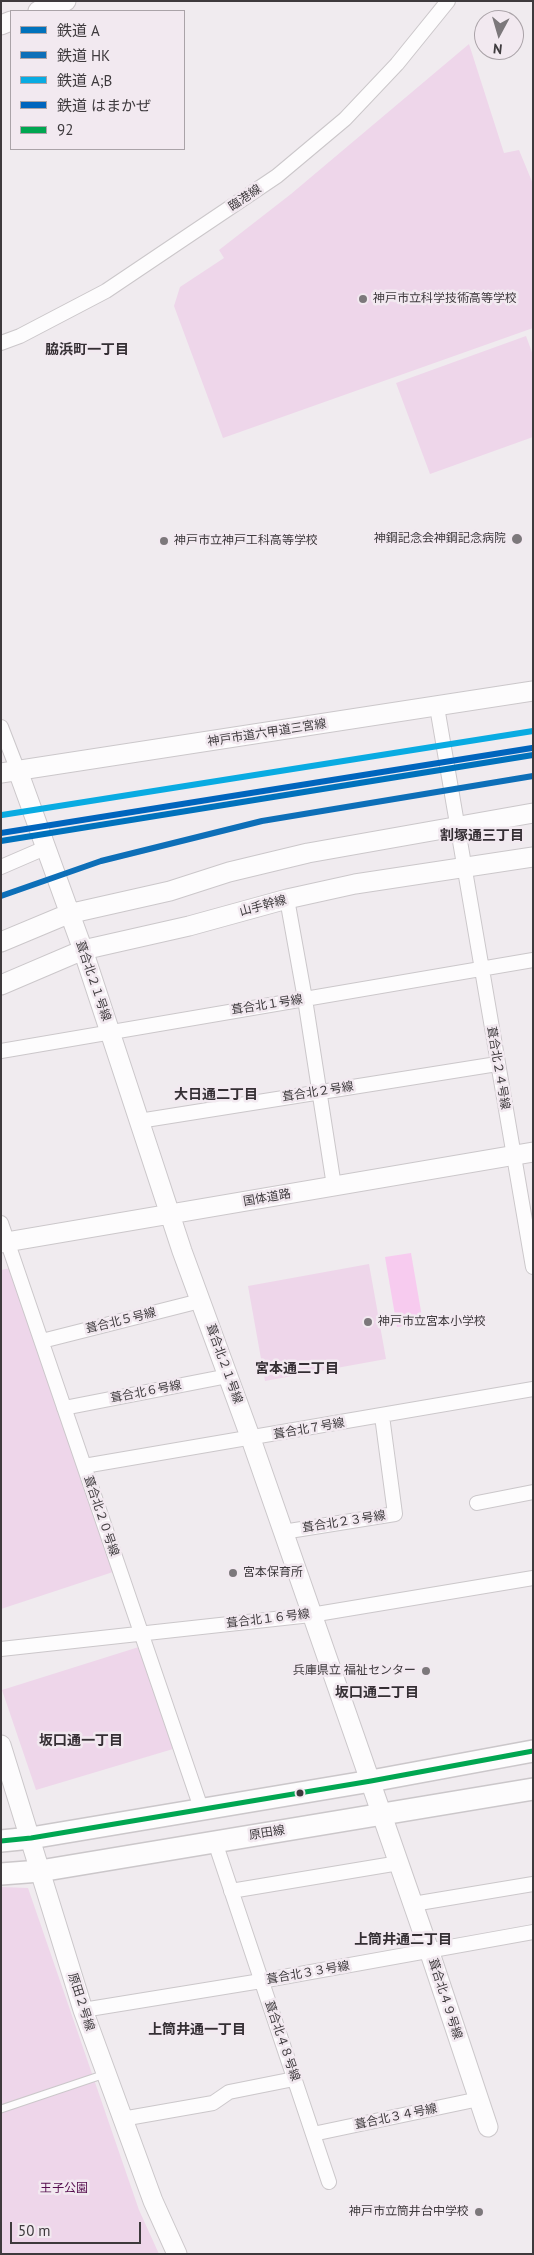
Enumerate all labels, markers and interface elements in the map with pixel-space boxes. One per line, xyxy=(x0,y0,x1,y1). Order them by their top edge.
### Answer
legend xyxy=(10,10,185,150)
north arrow xyxy=(474,10,524,60)
text: 鉄道 A xyxy=(57,21,100,40)
text: N xyxy=(492,39,503,58)
text: 鉄道 HK xyxy=(57,46,110,65)
text: 鉄道 A;B xyxy=(57,71,112,90)
text: 鉄道 はまかぜ xyxy=(57,96,151,115)
text: 92 xyxy=(57,120,73,139)
street label: 臨港線 xyxy=(226,182,264,214)
place label: 神戸市立科学技術高等学校 xyxy=(373,292,517,306)
marker: 神戸市立科学技術高等学校 xyxy=(357,293,369,305)
district label: 脇浜町一丁目 xyxy=(45,342,129,358)
place label: 神鋼記念会神鋼記念病院 xyxy=(374,532,506,546)
marker: 神鋼記念会神鋼記念病院 xyxy=(510,532,524,546)
place label: 神戸市立神戸工科高等学校 xyxy=(174,534,318,548)
marker: 神戸市立神戸工科高等学校 xyxy=(158,535,170,547)
street label: 神戸市道六甲道三宮線 xyxy=(207,717,327,749)
district label: 割塚通三丁目 xyxy=(440,828,524,844)
street label: 山手幹線 xyxy=(238,893,288,919)
street label: 葺合北２１号線 xyxy=(73,939,113,1023)
street label: 葺合北１号線 xyxy=(230,992,304,1018)
street label: 葺合北２４号線 xyxy=(484,1025,512,1111)
street label: 葺合北２号線 xyxy=(281,1079,355,1105)
district label: 大日通二丁目 xyxy=(174,1087,258,1103)
street label: 国体道路 xyxy=(242,1187,292,1209)
street label: 葺合北５号線 xyxy=(84,1305,158,1337)
place label: 神戸市立宮本小学校 xyxy=(378,1315,486,1329)
marker: 神戸市立宮本小学校 xyxy=(362,1316,374,1328)
street label: 葺合北２１号線 xyxy=(203,1322,245,1406)
district label: 宮本通二丁目 xyxy=(255,1361,339,1377)
street label: 葺合北６号線 xyxy=(109,1378,183,1406)
street label: 葺合北７号線 xyxy=(272,1416,346,1442)
street label: 葺合北２０号線 xyxy=(81,1474,121,1558)
street label: 葺合北２３号線 xyxy=(301,1508,387,1536)
place label: 宮本保育所 xyxy=(243,1566,303,1580)
marker: 宮本保育所 xyxy=(227,1567,239,1579)
street label: 葺合北１６号線 xyxy=(225,1607,311,1631)
place label: 兵庫県立 福祉センター xyxy=(293,1664,416,1678)
marker: 兵庫県立 福祉センター xyxy=(420,1665,432,1677)
district label: 坂口通二丁目 xyxy=(335,1685,419,1701)
district label: 坂口通一丁目 xyxy=(39,1733,123,1749)
unlabelled marker xyxy=(295,1788,305,1798)
street label: 原田線 xyxy=(248,1823,286,1843)
district label: 上筒井通二丁目 xyxy=(354,1932,452,1948)
street label: 葺合北４９号線 xyxy=(425,1957,465,2041)
street label: 葺合北３３号線 xyxy=(265,1959,351,1987)
street label: 原田２号線 xyxy=(65,1971,97,2033)
street label: 葺合北４８号線 xyxy=(262,1999,302,2083)
district label: 上筒井通一丁目 xyxy=(148,2022,246,2038)
street label: 葺合北３４号線 xyxy=(353,2101,439,2133)
park label: 王子公園 xyxy=(40,2182,88,2196)
place label: 神戸市立筒井台中学校 xyxy=(349,2205,469,2219)
marker: 神戸市立筒井台中学校 xyxy=(473,2206,485,2218)
scale bar xyxy=(12,2212,144,2244)
text: 50 m xyxy=(18,2221,51,2240)

